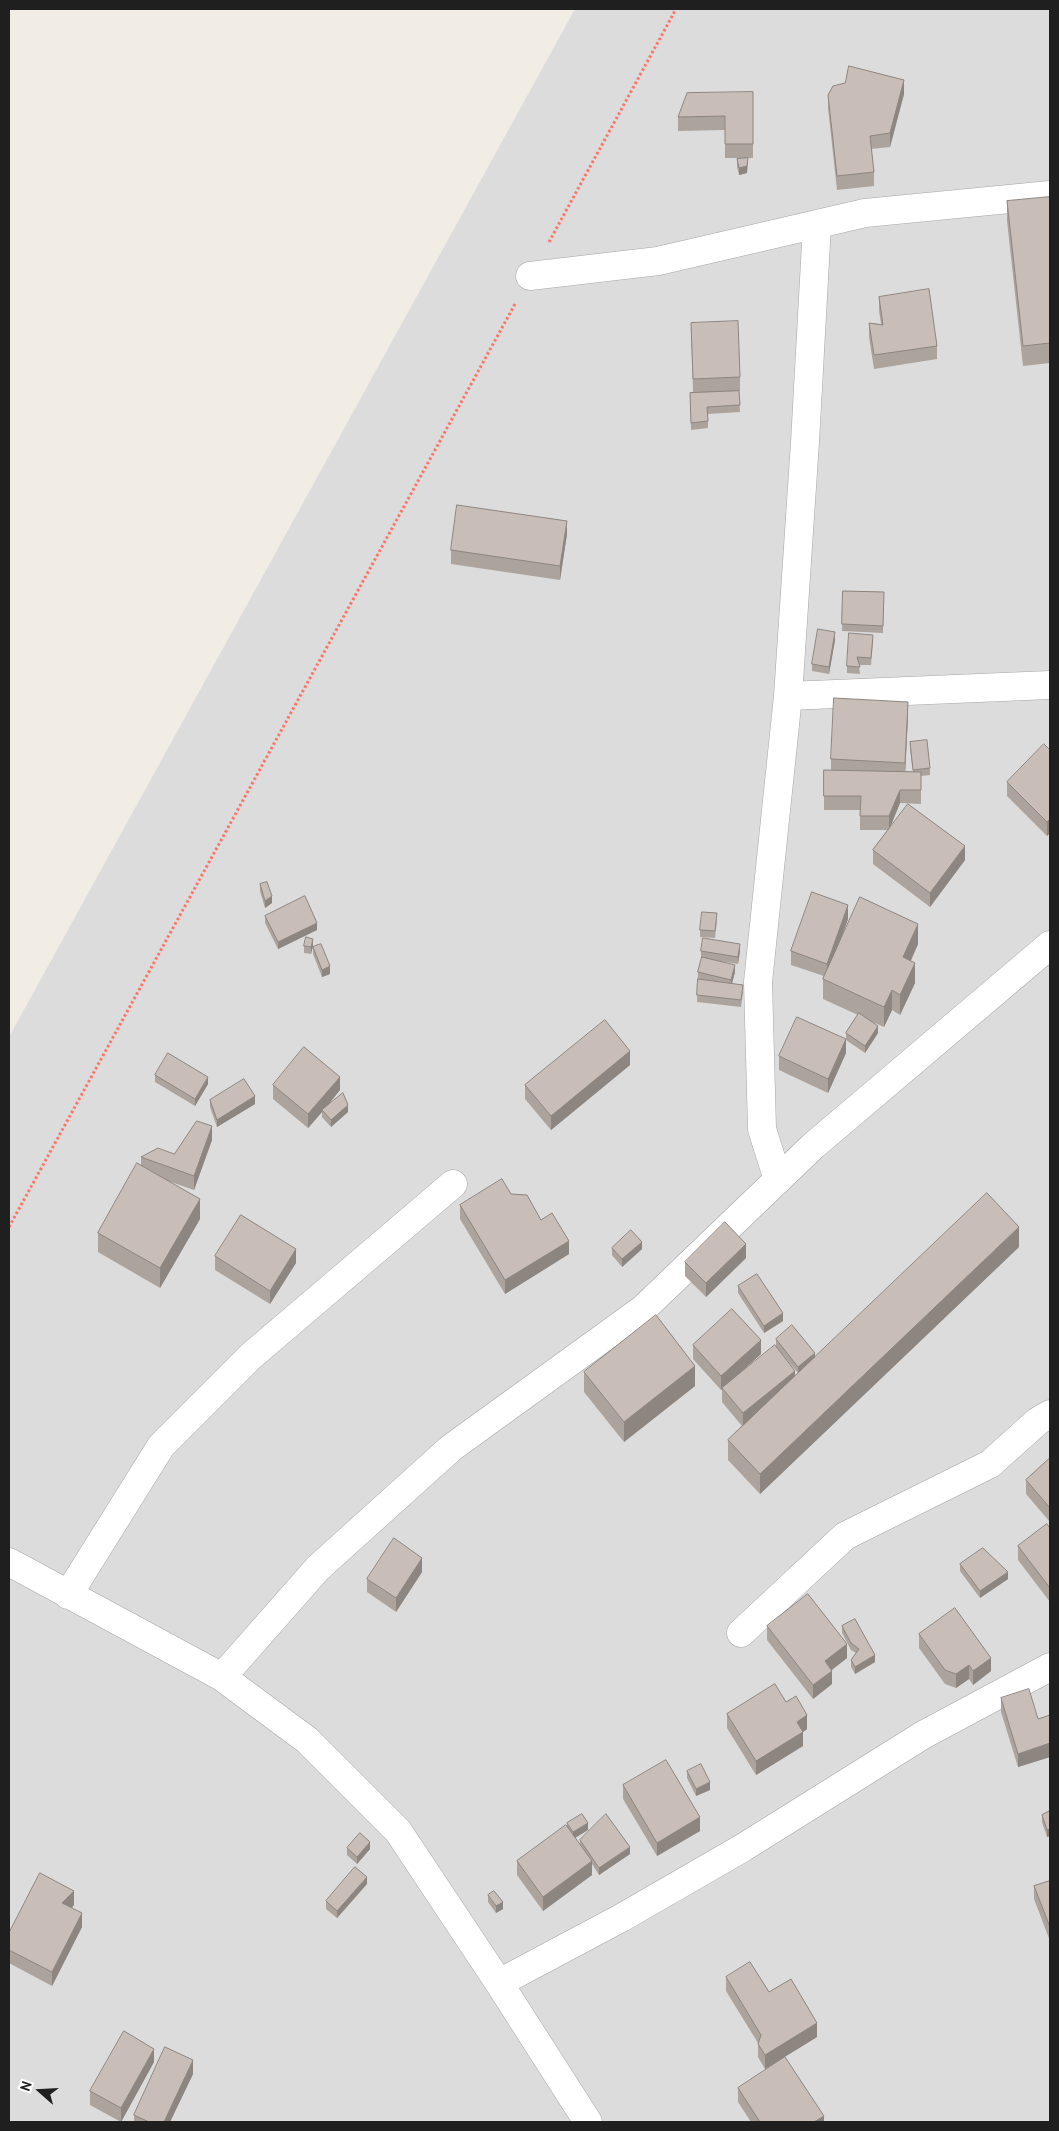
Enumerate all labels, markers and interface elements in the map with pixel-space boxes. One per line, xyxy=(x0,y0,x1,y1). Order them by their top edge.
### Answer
north arrow xyxy=(15,2066,65,2116)
text: N xyxy=(16,2079,36,2093)

